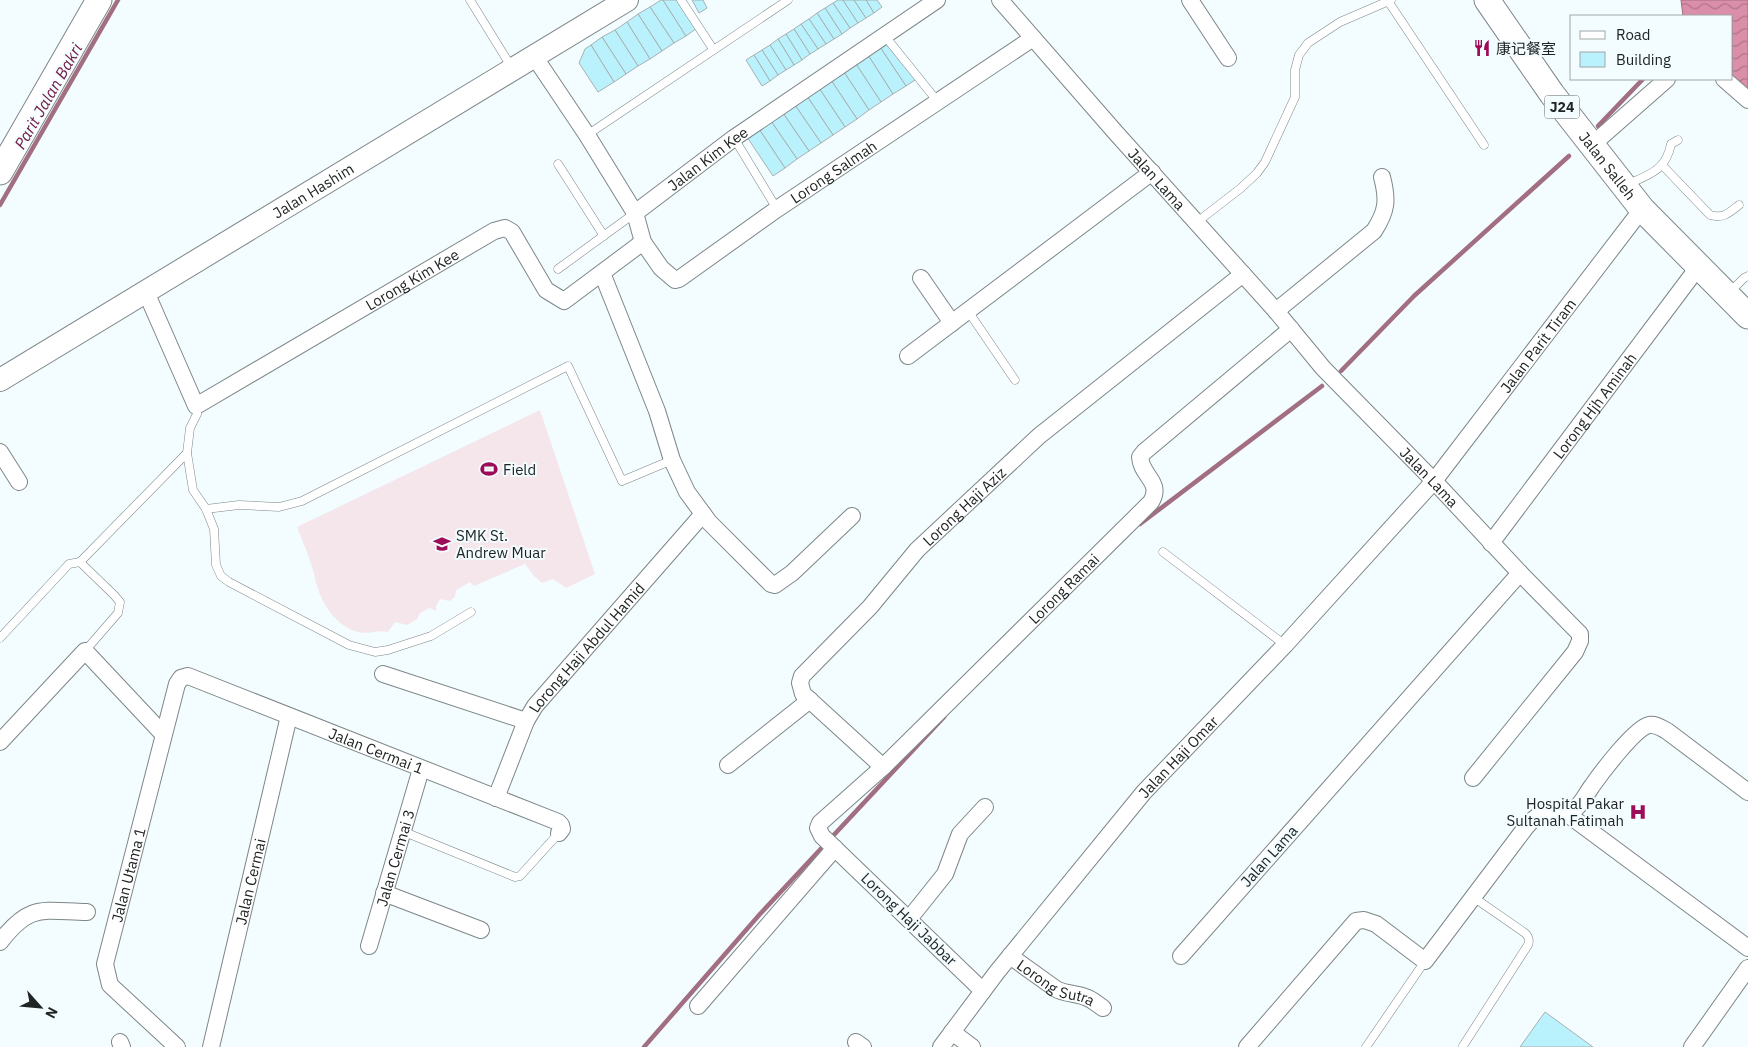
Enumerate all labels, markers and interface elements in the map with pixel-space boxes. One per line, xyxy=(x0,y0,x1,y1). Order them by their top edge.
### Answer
legend xyxy=(1570,15,1733,80)
text: Road xyxy=(1616,25,1651,44)
restaurant icon: 康记餐室 xyxy=(1472,38,1492,58)
water label: Parit Jalan Bakri xyxy=(10,39,87,152)
place label: 康记餐室 xyxy=(1496,39,1556,58)
text: Building xyxy=(1616,50,1671,69)
road number: J24 xyxy=(1544,95,1580,118)
street label: Jalan Kim Kee xyxy=(664,122,751,194)
street label: Jalan Salleh xyxy=(1575,127,1640,203)
street label: Lorong Salmah xyxy=(786,136,880,207)
street label: Jalan Lama xyxy=(1124,144,1190,214)
street label: Jalan Hashim xyxy=(269,159,357,222)
street label: Lorong Kim Kee xyxy=(362,244,462,314)
street label: Jalan Parit Tiram xyxy=(1496,294,1580,396)
street label: Lorong Hjh Aminah xyxy=(1548,349,1640,462)
street label: Jalan Lama xyxy=(1396,443,1463,511)
sports icon: Field xyxy=(479,459,499,479)
place label: Field xyxy=(503,460,536,479)
street label: Lorong Haji Aziz xyxy=(918,463,1009,550)
place label: SMK St. Andrew Muar xyxy=(456,526,546,562)
school or university icon: SMK St. Andrew Muar xyxy=(432,534,452,554)
street label: Lorong Ramai xyxy=(1024,549,1103,628)
street label: Lorong Haji Abdul Hamid xyxy=(524,578,648,716)
street label: Jalan Haji Omar xyxy=(1134,711,1222,801)
street label: Jalan Cermai 1 xyxy=(326,723,427,778)
place label: Hospital Pakar Sultanah Fatimah xyxy=(1506,794,1624,830)
hospital icon: Hospital Pakar Sultanah Fatimah xyxy=(1628,802,1648,822)
street label: Jalan Cermai 3 xyxy=(372,807,418,909)
street label: Jalan Lama xyxy=(1236,821,1302,891)
street label: Jalan Utama 1 xyxy=(107,825,149,924)
street label: Jalan Cermai xyxy=(231,837,269,926)
street label: Lorong Haji Jabbar xyxy=(857,868,961,970)
street label: Lorong Sutra xyxy=(1014,955,1099,1010)
north arrow xyxy=(15,982,65,1032)
text: N xyxy=(41,1004,62,1022)

